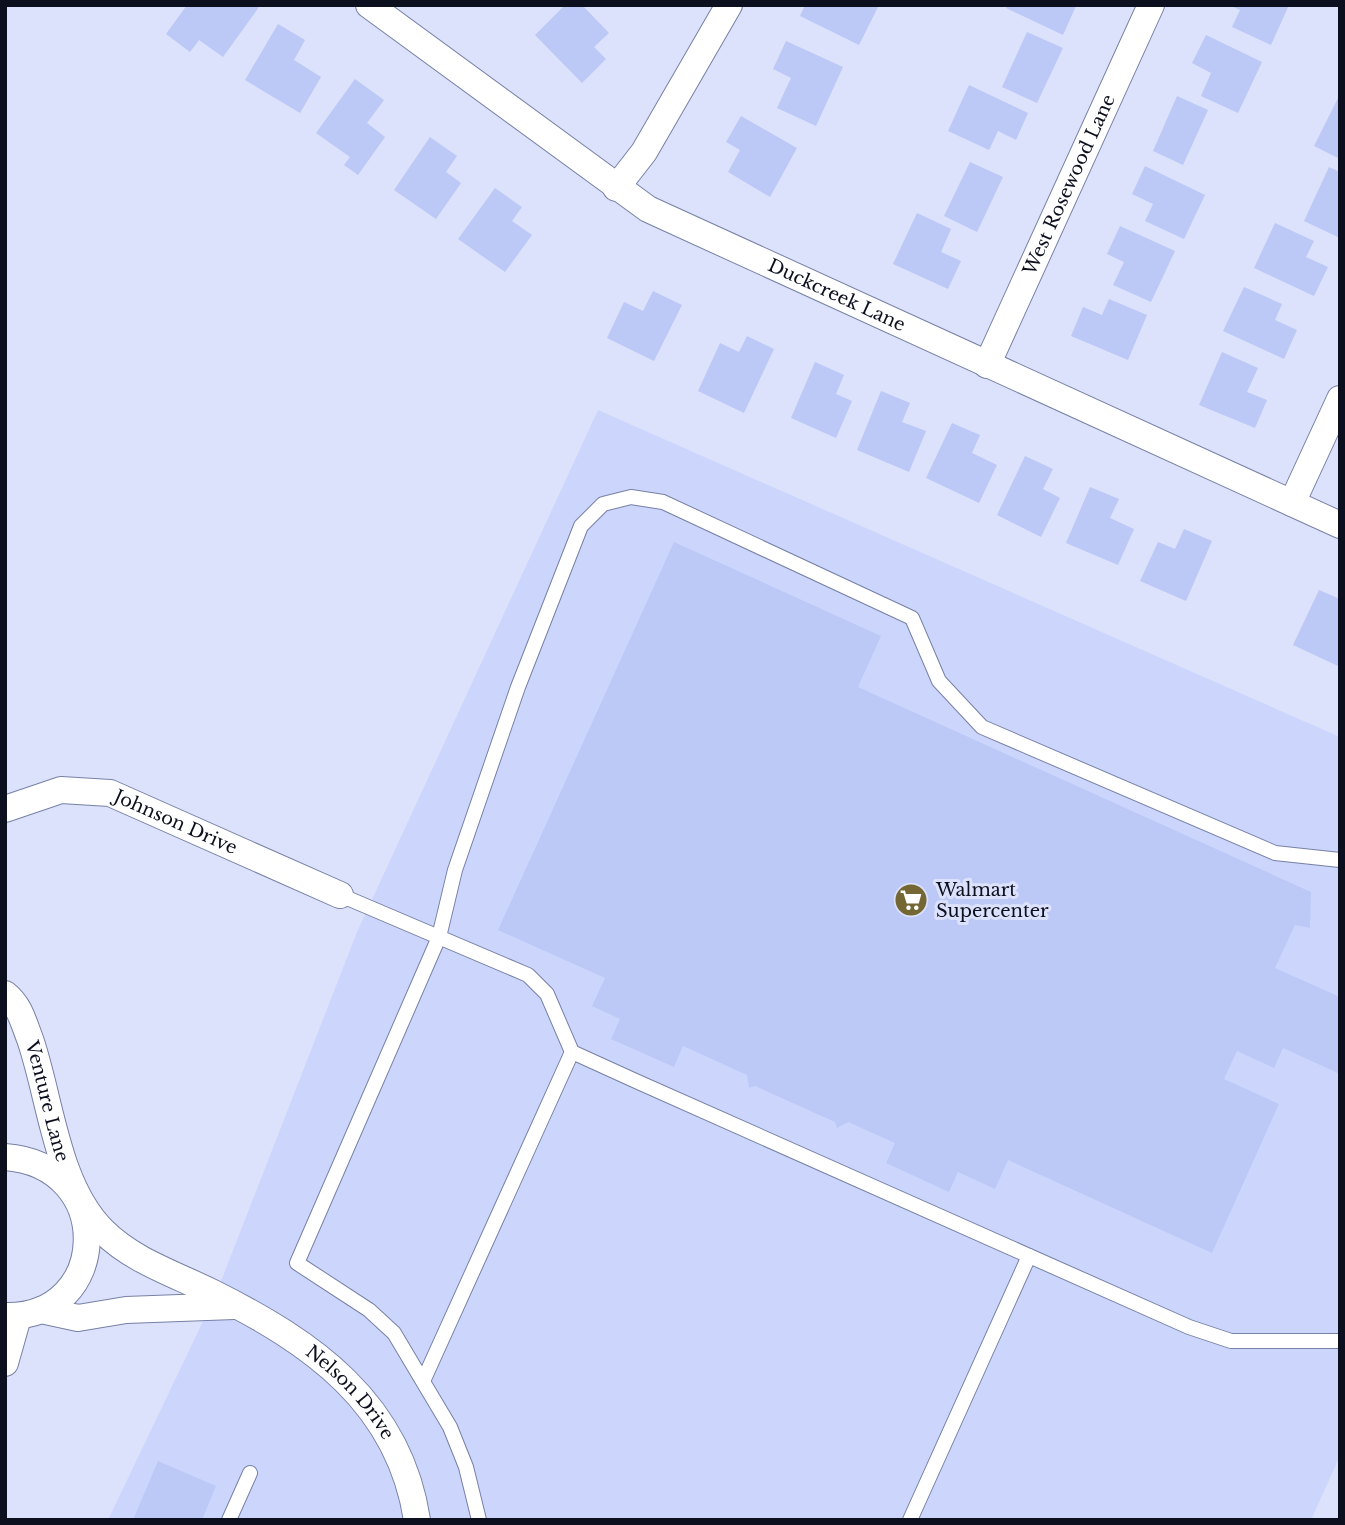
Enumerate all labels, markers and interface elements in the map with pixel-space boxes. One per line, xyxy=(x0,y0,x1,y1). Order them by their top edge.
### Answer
street label: West Rosewood Lane xyxy=(1018,91,1120,280)
street label: Duckcreek Lane xyxy=(764,254,909,336)
street label: Johnson Drive xyxy=(109,784,241,859)
place label: Walmart Supercenter xyxy=(935,879,1049,922)
supermarket icon: Walmart Supercenter xyxy=(892,881,930,919)
street label: Venture Lane xyxy=(20,1037,74,1165)
street label: Nelson Drive xyxy=(301,1341,399,1443)

